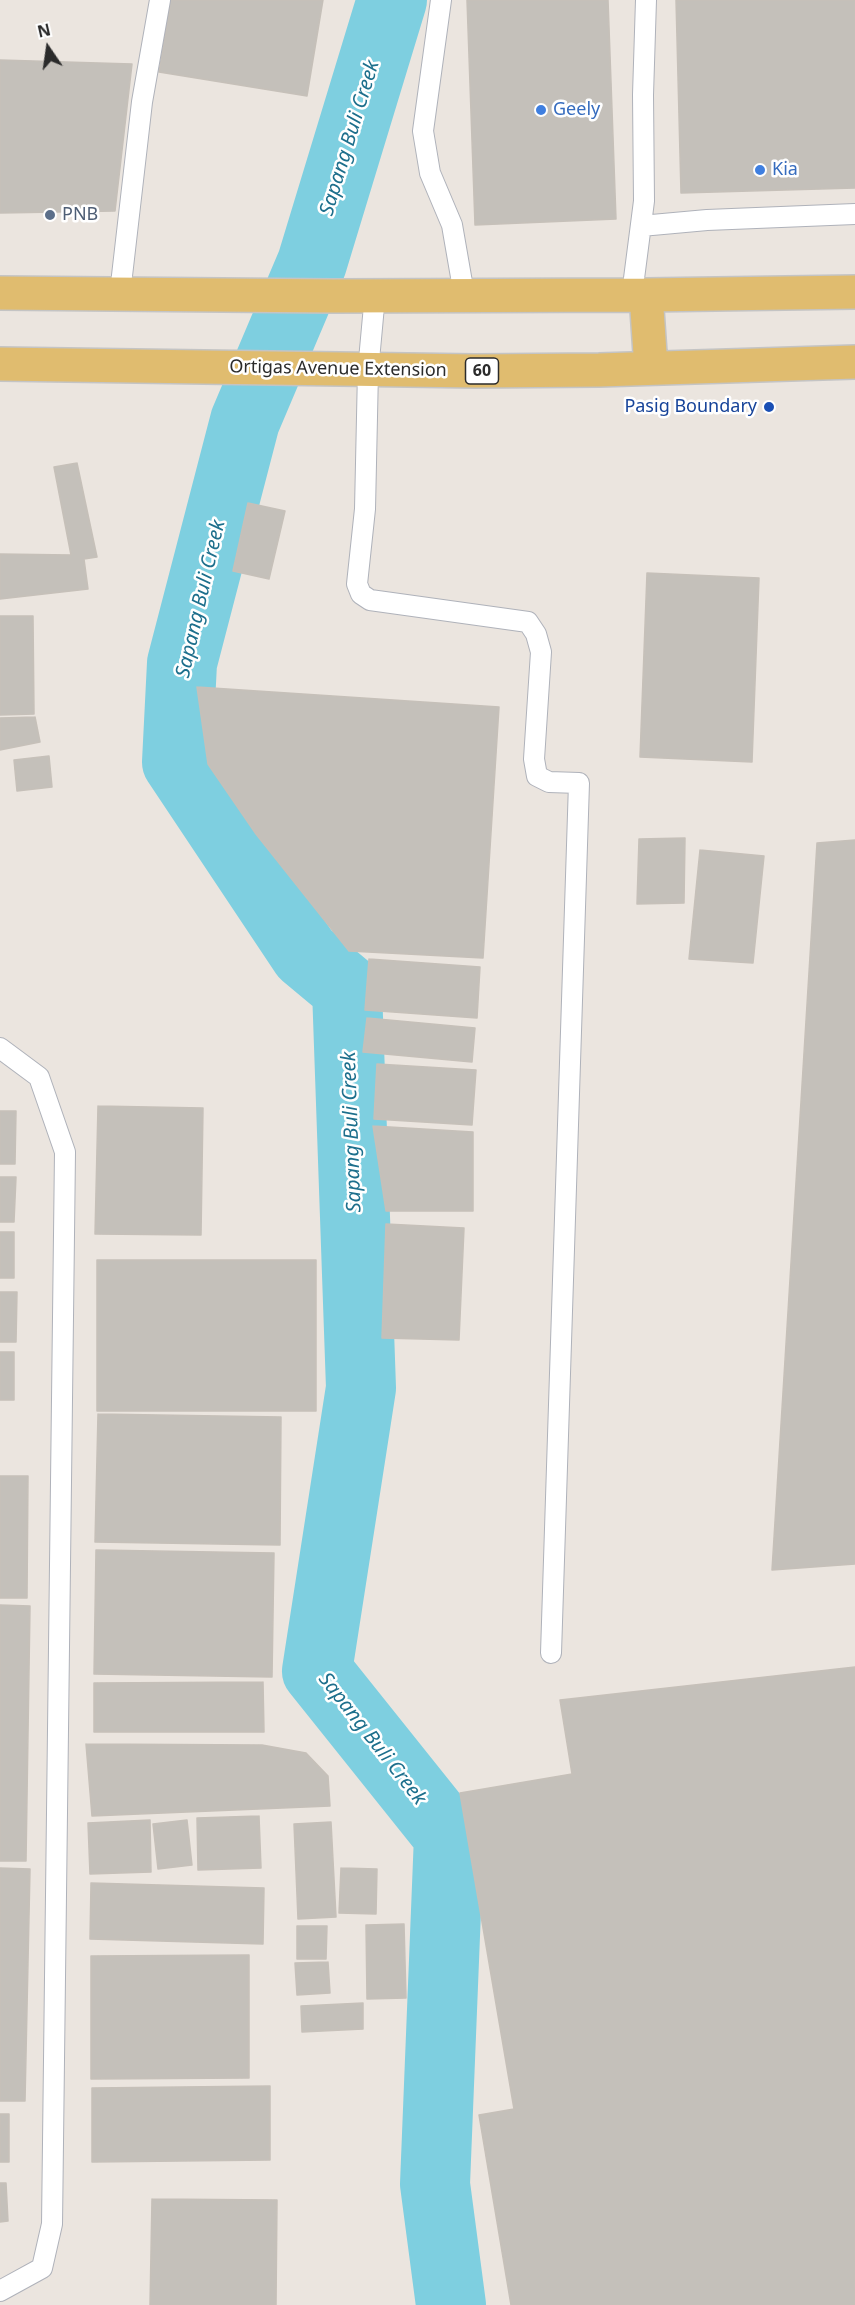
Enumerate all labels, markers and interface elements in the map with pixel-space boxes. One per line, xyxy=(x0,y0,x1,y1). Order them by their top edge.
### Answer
north arrow xyxy=(18,18,78,78)
text: N xyxy=(35,18,53,43)
water label: Sapang Buli Creek xyxy=(315,57,385,219)
place label: Geely xyxy=(553,99,600,121)
marker: Geely xyxy=(534,103,548,117)
place label: Kia xyxy=(772,159,798,181)
marker: Kia xyxy=(753,163,767,177)
place label: PNB xyxy=(62,204,98,226)
marker: PNB xyxy=(43,208,57,222)
street label: Ortigas Avenue Extension xyxy=(229,356,447,382)
road number: 60 xyxy=(466,358,498,384)
place label: Pasig Boundary xyxy=(624,396,757,418)
marker: Pasig Boundary xyxy=(762,400,776,414)
water label: Sapang Buli Creek xyxy=(171,518,231,680)
water label: Sapang Buli Creek xyxy=(337,1051,367,1213)
water label: Sapang Buli Creek xyxy=(313,1668,431,1810)

